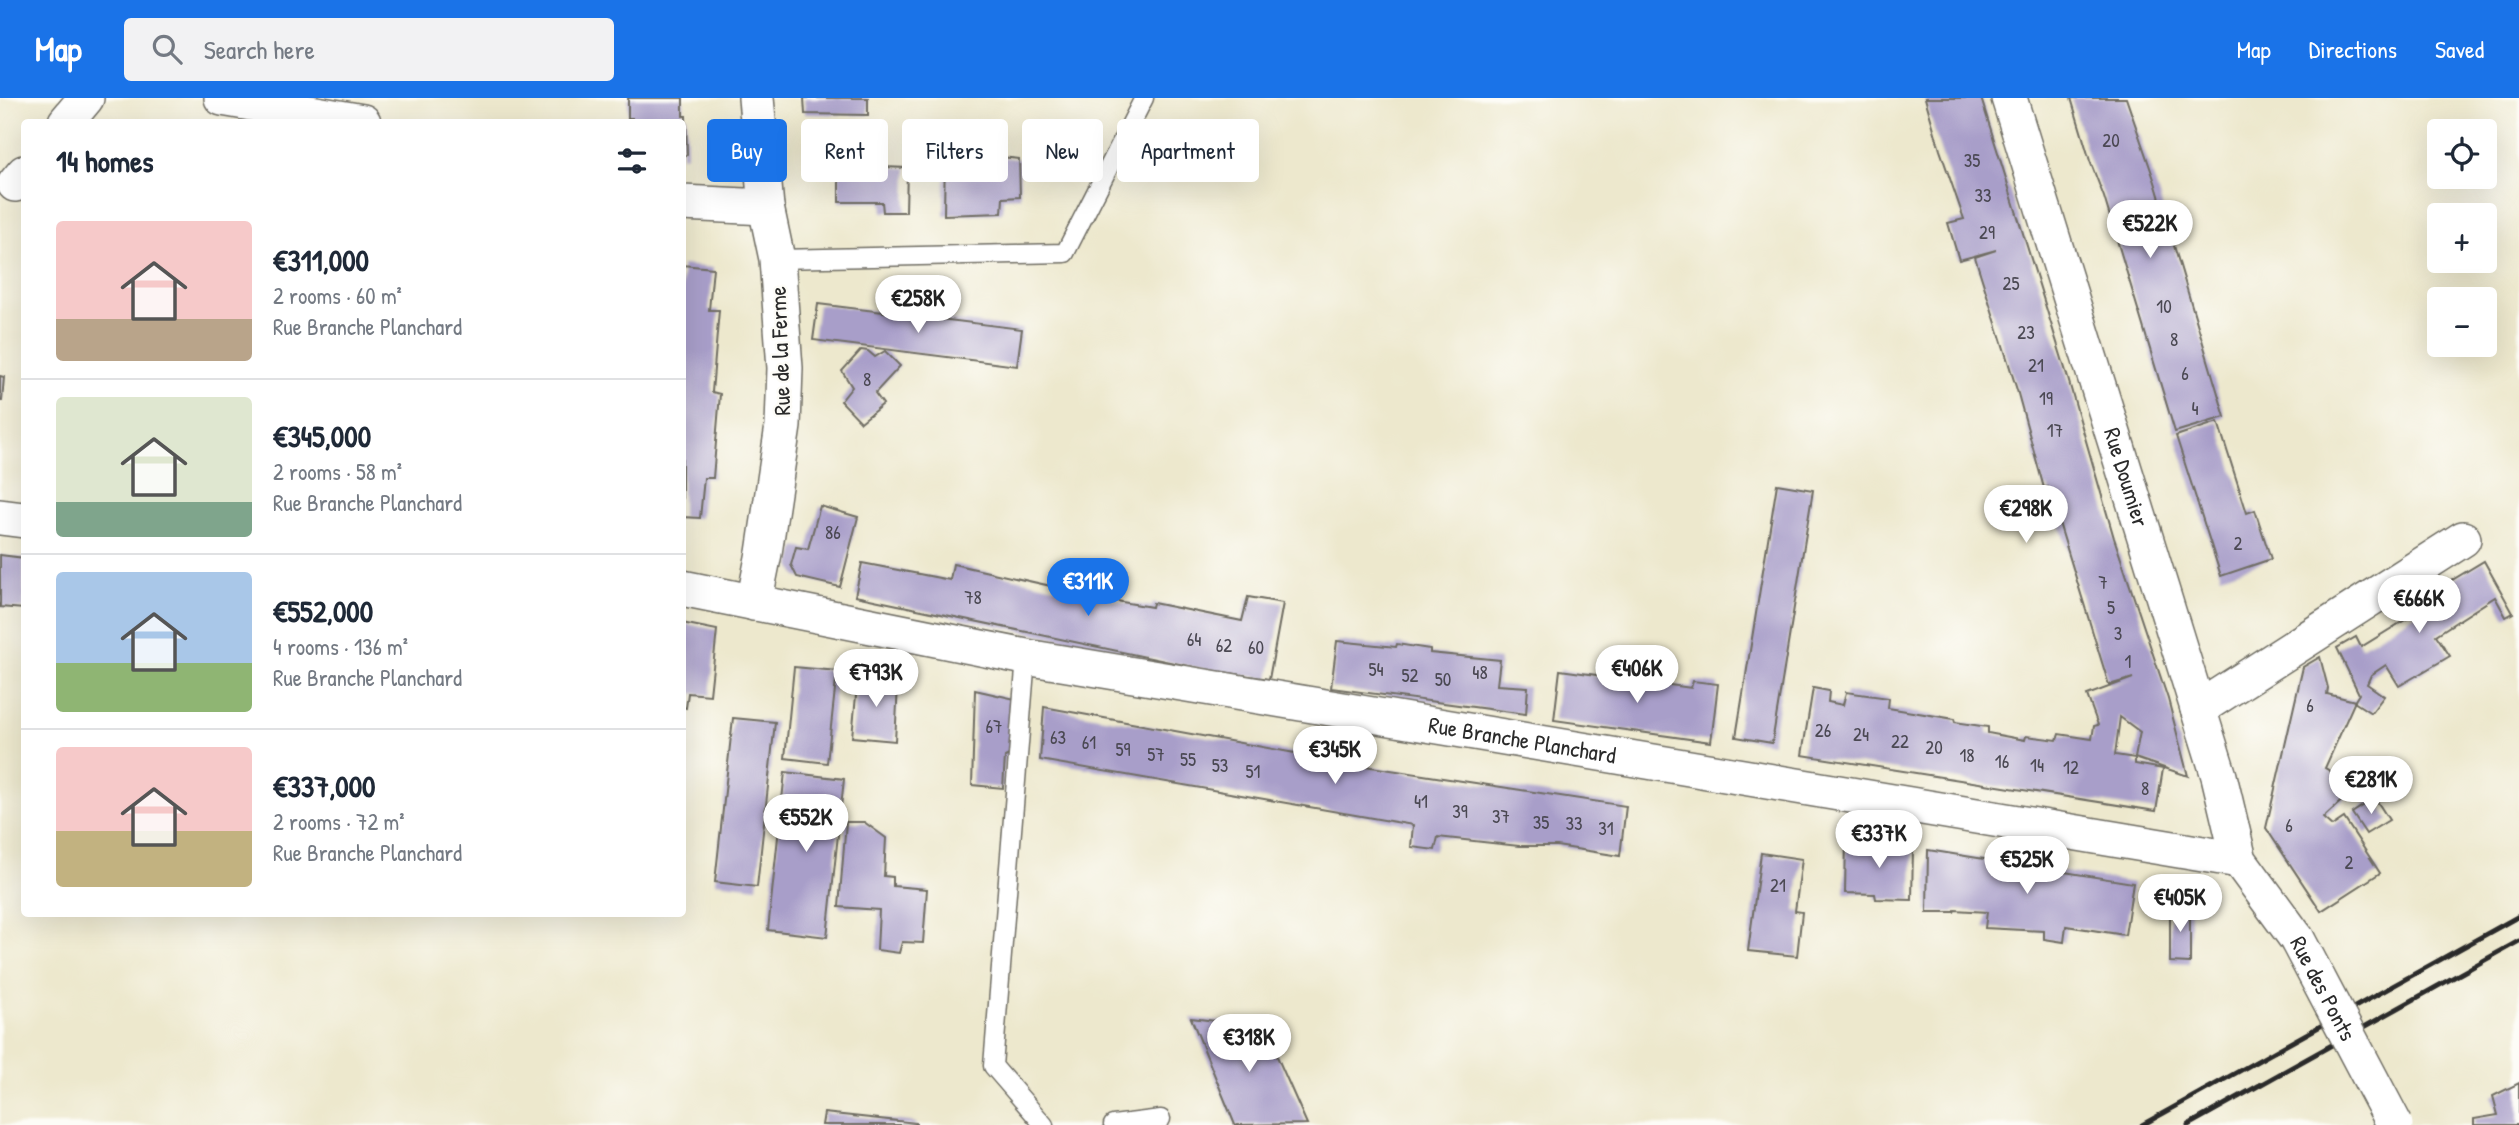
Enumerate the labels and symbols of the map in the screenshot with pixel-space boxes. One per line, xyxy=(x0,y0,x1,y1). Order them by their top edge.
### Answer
house number: 20 xyxy=(2102,127,2120,153)
house number: 35 xyxy=(1964,147,1980,173)
house number: 33 xyxy=(1974,182,1992,208)
pin: €522K xyxy=(2101,200,2199,260)
house number: 29 xyxy=(1979,219,1995,245)
house number: 25 xyxy=(2003,270,2019,296)
pin: €258K xyxy=(869,275,967,335)
street label: Rue de la Ferme xyxy=(762,286,797,416)
house number: 10 xyxy=(2156,293,2172,319)
house number: 23 xyxy=(2017,319,2035,345)
house number: 8 xyxy=(2170,326,2178,352)
house number: 21 xyxy=(2028,352,2044,378)
house number: 6 xyxy=(2181,360,2189,386)
house number: 8 xyxy=(863,366,871,392)
house number: 19 xyxy=(2039,385,2053,411)
house number: 4 xyxy=(2191,395,2199,421)
house number: 17 xyxy=(2047,417,2063,443)
street label: Rue Doumier xyxy=(2097,424,2157,531)
pin: €298K xyxy=(1977,486,2075,545)
house number: 86 xyxy=(825,519,841,545)
house number: 2 xyxy=(2234,530,2243,556)
pin: €311K xyxy=(1039,559,1137,618)
house number: 7 xyxy=(2098,569,2108,595)
pin: €666K xyxy=(2370,575,2468,635)
house number: 78 xyxy=(964,584,982,610)
house number: 5 xyxy=(2107,594,2115,620)
house number: 3 xyxy=(2114,620,2122,646)
house number: 64 xyxy=(1187,626,1201,652)
house number: 62 xyxy=(1216,632,1232,658)
house number: 60 xyxy=(1248,634,1264,660)
pin: €406K xyxy=(1588,646,1686,705)
house number: 1 xyxy=(2125,648,2132,674)
pin: €793K xyxy=(827,650,925,709)
house number: 54 xyxy=(1368,656,1384,682)
house number: 48 xyxy=(1472,659,1488,685)
house number: 52 xyxy=(1402,662,1419,688)
house number: 50 xyxy=(1435,666,1451,692)
house number: 6 xyxy=(2306,692,2314,718)
street label: Rue Branche Planchard xyxy=(1426,709,1618,770)
house number: 67 xyxy=(986,713,1003,739)
house number: 26 xyxy=(1815,717,1831,743)
house number: 24 xyxy=(1853,721,1869,747)
house number: 63 xyxy=(1050,724,1066,750)
pin: €345K xyxy=(1286,726,1384,786)
house number: 22 xyxy=(1891,728,1909,754)
house number: 61 xyxy=(1082,729,1096,755)
house number: 20 xyxy=(1925,734,1943,760)
house number: 59 xyxy=(1115,736,1131,762)
house number: 57 xyxy=(1147,741,1165,767)
house number: 18 xyxy=(1959,742,1975,768)
house number: 55 xyxy=(1180,746,1196,772)
house number: 16 xyxy=(1995,748,2009,774)
house number: 53 xyxy=(1212,752,1228,778)
house number: 14 xyxy=(2030,752,2044,778)
house number: 12 xyxy=(2063,754,2079,780)
pin: €281K xyxy=(2322,756,2420,816)
house number: 51 xyxy=(1246,758,1261,784)
house number: 8 xyxy=(2141,775,2149,801)
house number: 41 xyxy=(1414,788,1428,814)
pin: €552K xyxy=(757,794,855,854)
house number: 39 xyxy=(1452,798,1468,824)
house number: 37 xyxy=(1492,803,1510,829)
house number: 35 xyxy=(1533,809,1549,835)
house number: 33 xyxy=(1565,810,1583,836)
pin: €337K xyxy=(1830,810,1928,870)
house number: 6 xyxy=(2285,812,2293,838)
house number: 31 xyxy=(1598,815,1614,841)
pin: €525K xyxy=(1978,836,2076,896)
house number: 2 xyxy=(2345,849,2354,875)
house number: 21 xyxy=(1770,872,1786,898)
pin: €405K xyxy=(2131,874,2229,934)
street label: Rue des Ponts xyxy=(2283,931,2364,1046)
pin: €318K xyxy=(1200,1014,1298,1074)

